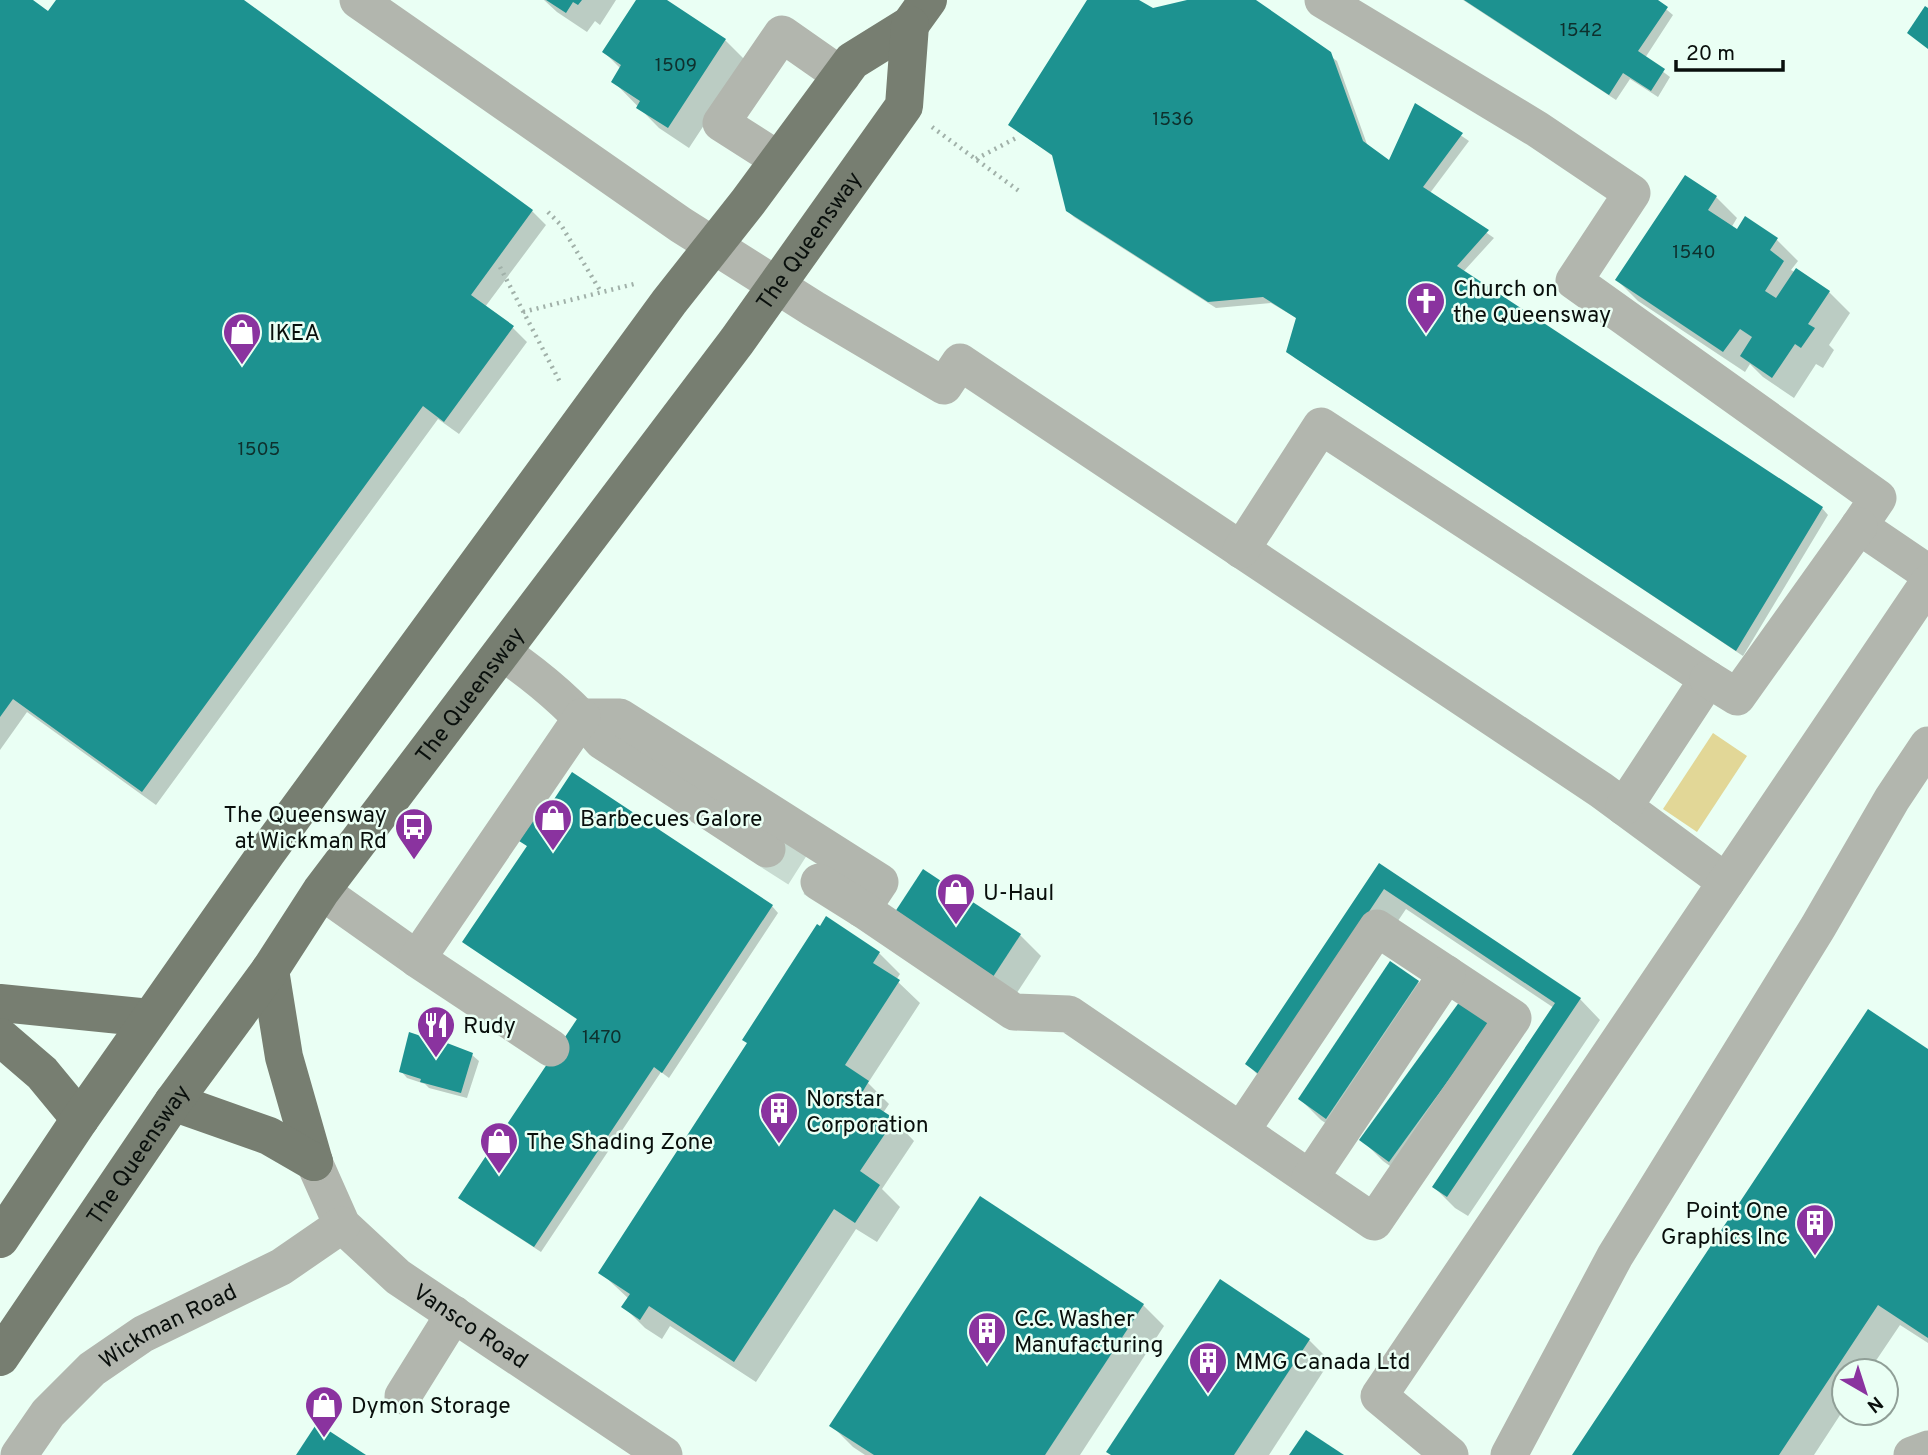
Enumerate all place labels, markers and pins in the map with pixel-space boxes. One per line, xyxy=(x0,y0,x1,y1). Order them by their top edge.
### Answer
place label: Church on the Queensway xyxy=(1453,276,1611,331)
church icon: Church on the Queensway xyxy=(1405,280,1447,335)
shop icon: IKEA xyxy=(221,311,263,366)
place label: IKEA xyxy=(269,320,320,349)
shop icon: Barbecues Galore xyxy=(532,797,574,852)
place label: The Queensway at Wickman Rd xyxy=(224,802,387,857)
bus stop icon: The Queensway at Wickman Rd xyxy=(393,806,435,861)
place label: Barbecues Galore xyxy=(580,806,762,835)
shop icon: U-Haul xyxy=(935,871,977,926)
place label: U-Haul xyxy=(983,880,1054,909)
restaurant icon: Rudy xyxy=(415,1004,457,1059)
place label: Rudy xyxy=(463,1013,516,1042)
place label: Norstar Corporation xyxy=(806,1086,929,1141)
building icon: Norstar Corporation xyxy=(758,1090,800,1145)
shop icon: The Shading Zone xyxy=(478,1120,520,1175)
place label: The Shading Zone xyxy=(526,1129,713,1158)
place label: Point One Graphics Inc xyxy=(1661,1198,1788,1253)
building icon: Point One Graphics Inc xyxy=(1794,1202,1836,1257)
place label: C.C. Washer Manufacturing xyxy=(1014,1306,1164,1361)
building icon: C.C. Washer Manufacturing xyxy=(966,1310,1008,1365)
building icon: MMG Canada Ltd xyxy=(1187,1340,1229,1395)
place label: MMG Canada Ltd xyxy=(1235,1349,1410,1378)
shop icon: Dymon Storage xyxy=(303,1384,345,1439)
place label: Dymon Storage xyxy=(351,1393,511,1422)

